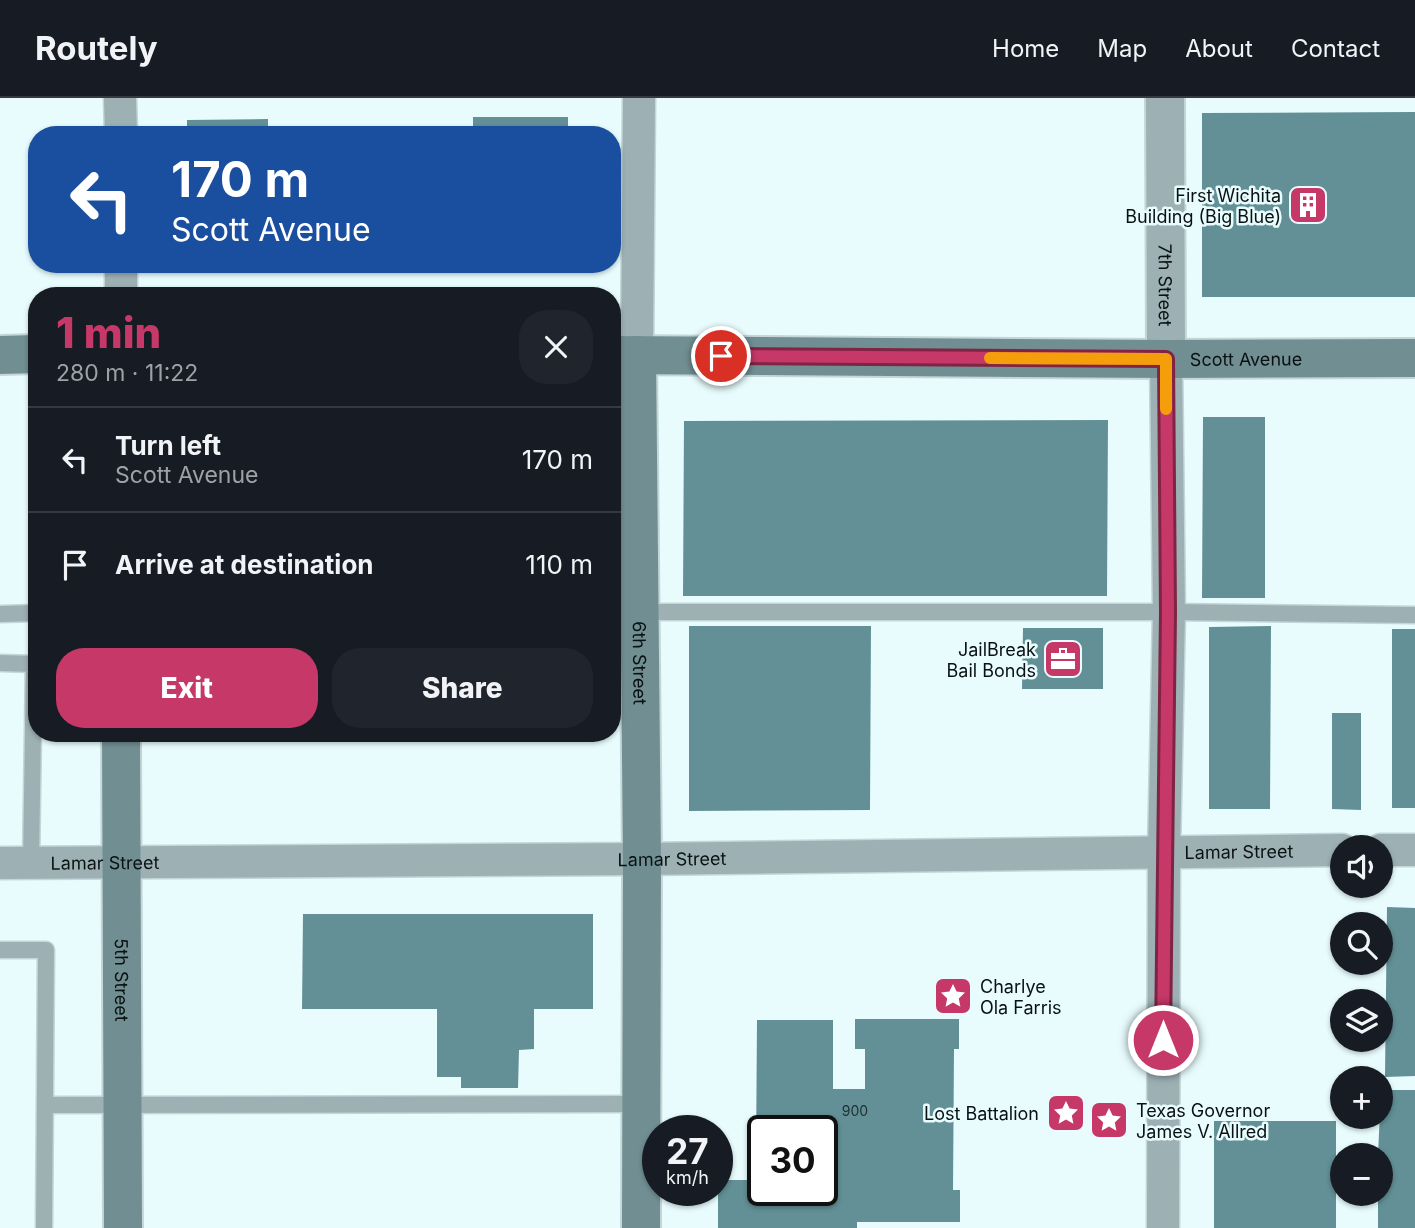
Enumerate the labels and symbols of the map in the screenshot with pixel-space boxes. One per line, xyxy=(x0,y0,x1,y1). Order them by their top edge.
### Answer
building icon: First Wichita Building (Big Blue) xyxy=(1287,184,1329,226)
place label: First Wichita Building (Big Blue) xyxy=(1125,185,1281,227)
street label: 7th Street xyxy=(1155,244,1176,326)
pin xyxy=(691,326,751,386)
street label: Scott Avenue xyxy=(1190,348,1302,369)
street label: 6th Street xyxy=(629,621,651,705)
office icon: JailBreak Bail Bonds xyxy=(1042,638,1084,680)
place label: JailBreak Bail Bonds xyxy=(947,639,1036,681)
street label: Lamar Street xyxy=(1184,840,1294,863)
street label: Lamar Street xyxy=(617,847,727,870)
street label: Lamar Street xyxy=(51,852,160,873)
street label: 5th Street xyxy=(111,938,133,1022)
place icon: Charlye Ola Farris xyxy=(932,975,974,1017)
place label: Charlye Ola Farris xyxy=(980,976,1062,1018)
position arrow xyxy=(1126,1003,1200,1077)
place icon: Lost Battalion xyxy=(1045,1092,1087,1134)
place icon: Texas Governor James V. Allred xyxy=(1088,1099,1130,1141)
place label: Texas Governor James V. Allred xyxy=(1136,1100,1270,1142)
house number: 900 xyxy=(842,1102,868,1119)
place label: Lost Battalion xyxy=(924,1103,1039,1124)
speed limit sign: 30 xyxy=(747,1115,838,1206)

